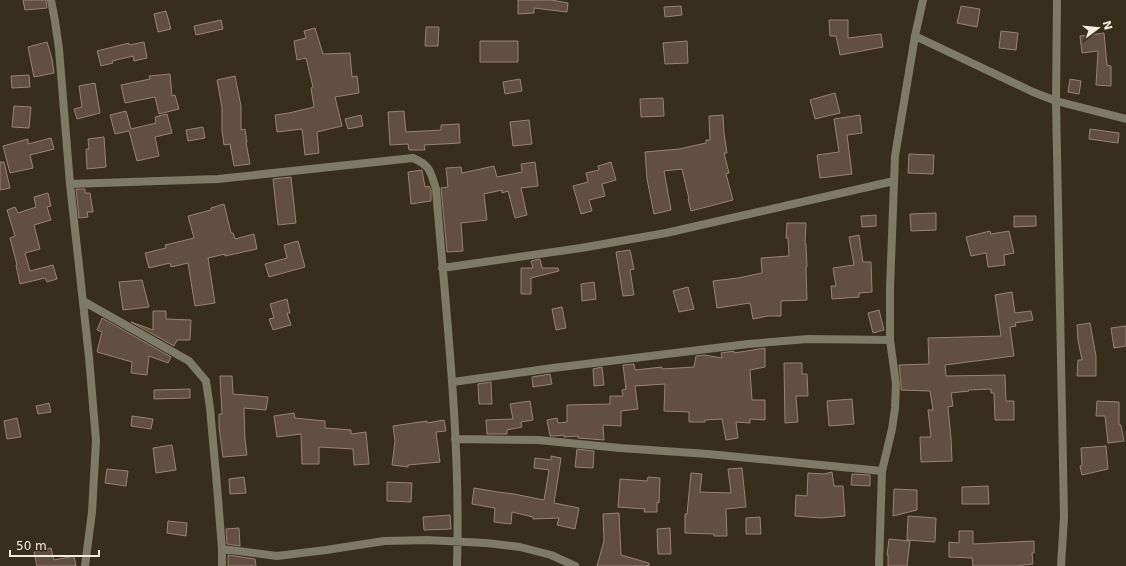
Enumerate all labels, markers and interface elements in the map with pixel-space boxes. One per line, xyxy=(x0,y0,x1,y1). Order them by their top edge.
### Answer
north arrow xyxy=(1078,8,1118,48)
text: N xyxy=(1100,19,1115,32)
scale bar xyxy=(10,532,99,558)
text: 50 m xyxy=(16,539,47,553)

